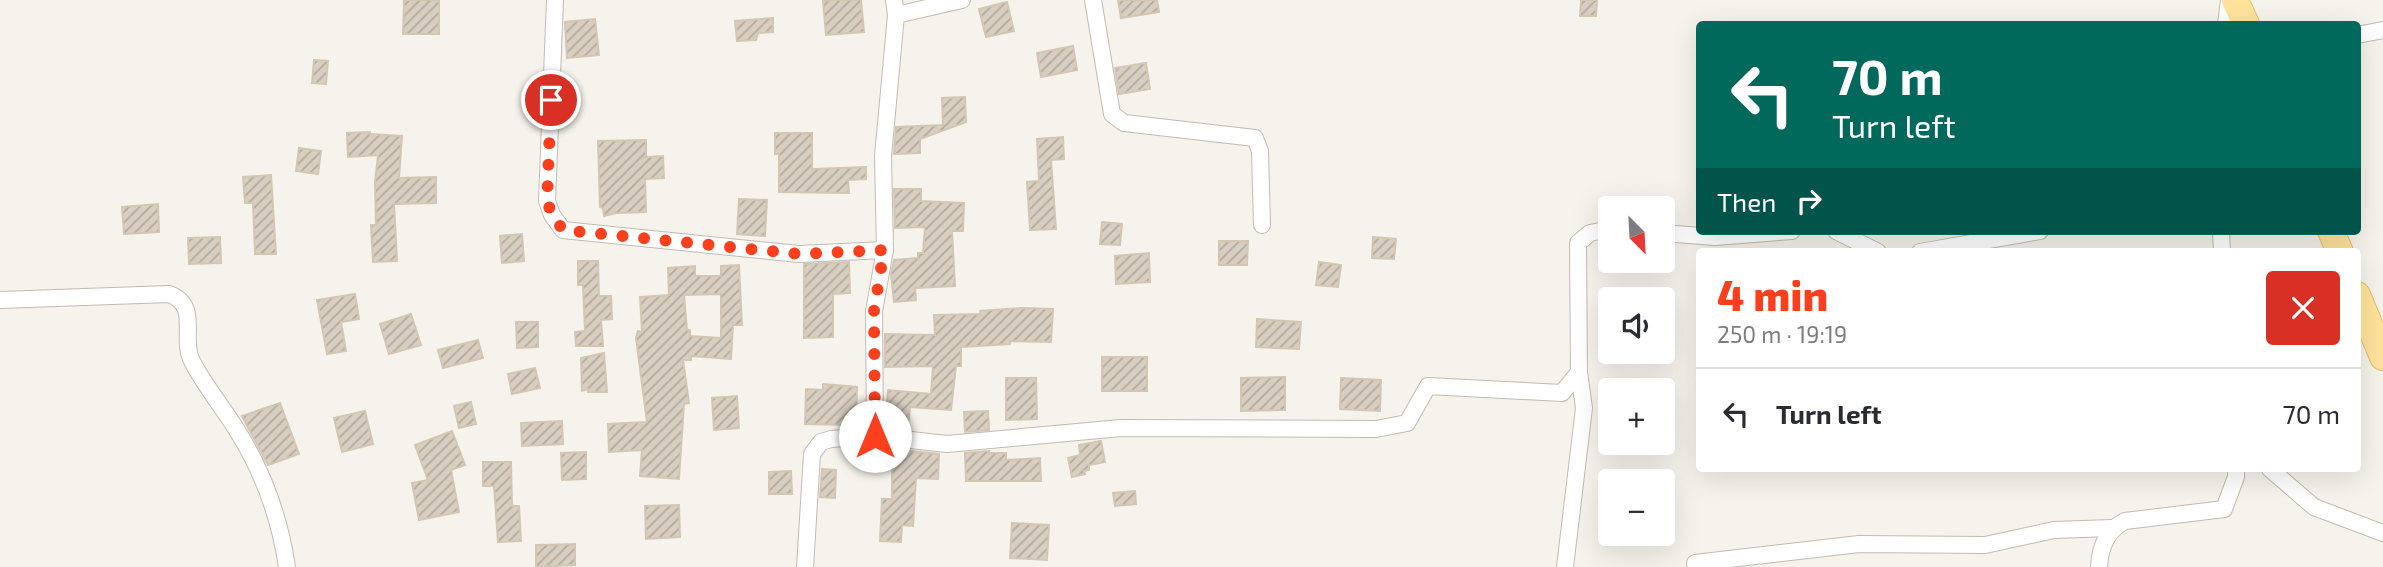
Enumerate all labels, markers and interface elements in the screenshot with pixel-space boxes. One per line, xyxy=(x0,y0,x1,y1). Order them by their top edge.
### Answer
text: 70 m xyxy=(1832,46,1943,105)
icon: left xyxy=(1717,49,1808,140)
pin xyxy=(521,70,581,130)
icon: arrive xyxy=(532,81,570,119)
text: Turn left xyxy=(1832,106,1956,144)
icon: right xyxy=(1790,182,1828,220)
text: Then xyxy=(1717,186,1776,217)
north arrow xyxy=(1598,196,1675,273)
map controls xyxy=(1598,196,1675,546)
text: 4 min xyxy=(1717,269,1828,319)
button: close xyxy=(2266,271,2340,345)
button: sound xyxy=(1598,287,1675,364)
text: 250 m · 19:19 xyxy=(1717,320,1847,348)
button: + xyxy=(1598,378,1675,455)
icon: left xyxy=(1717,395,1755,433)
text: Turn left xyxy=(1776,398,1882,429)
text: 70 m xyxy=(2282,398,2340,429)
position arrow xyxy=(838,399,912,473)
button: − xyxy=(1598,469,1675,546)

